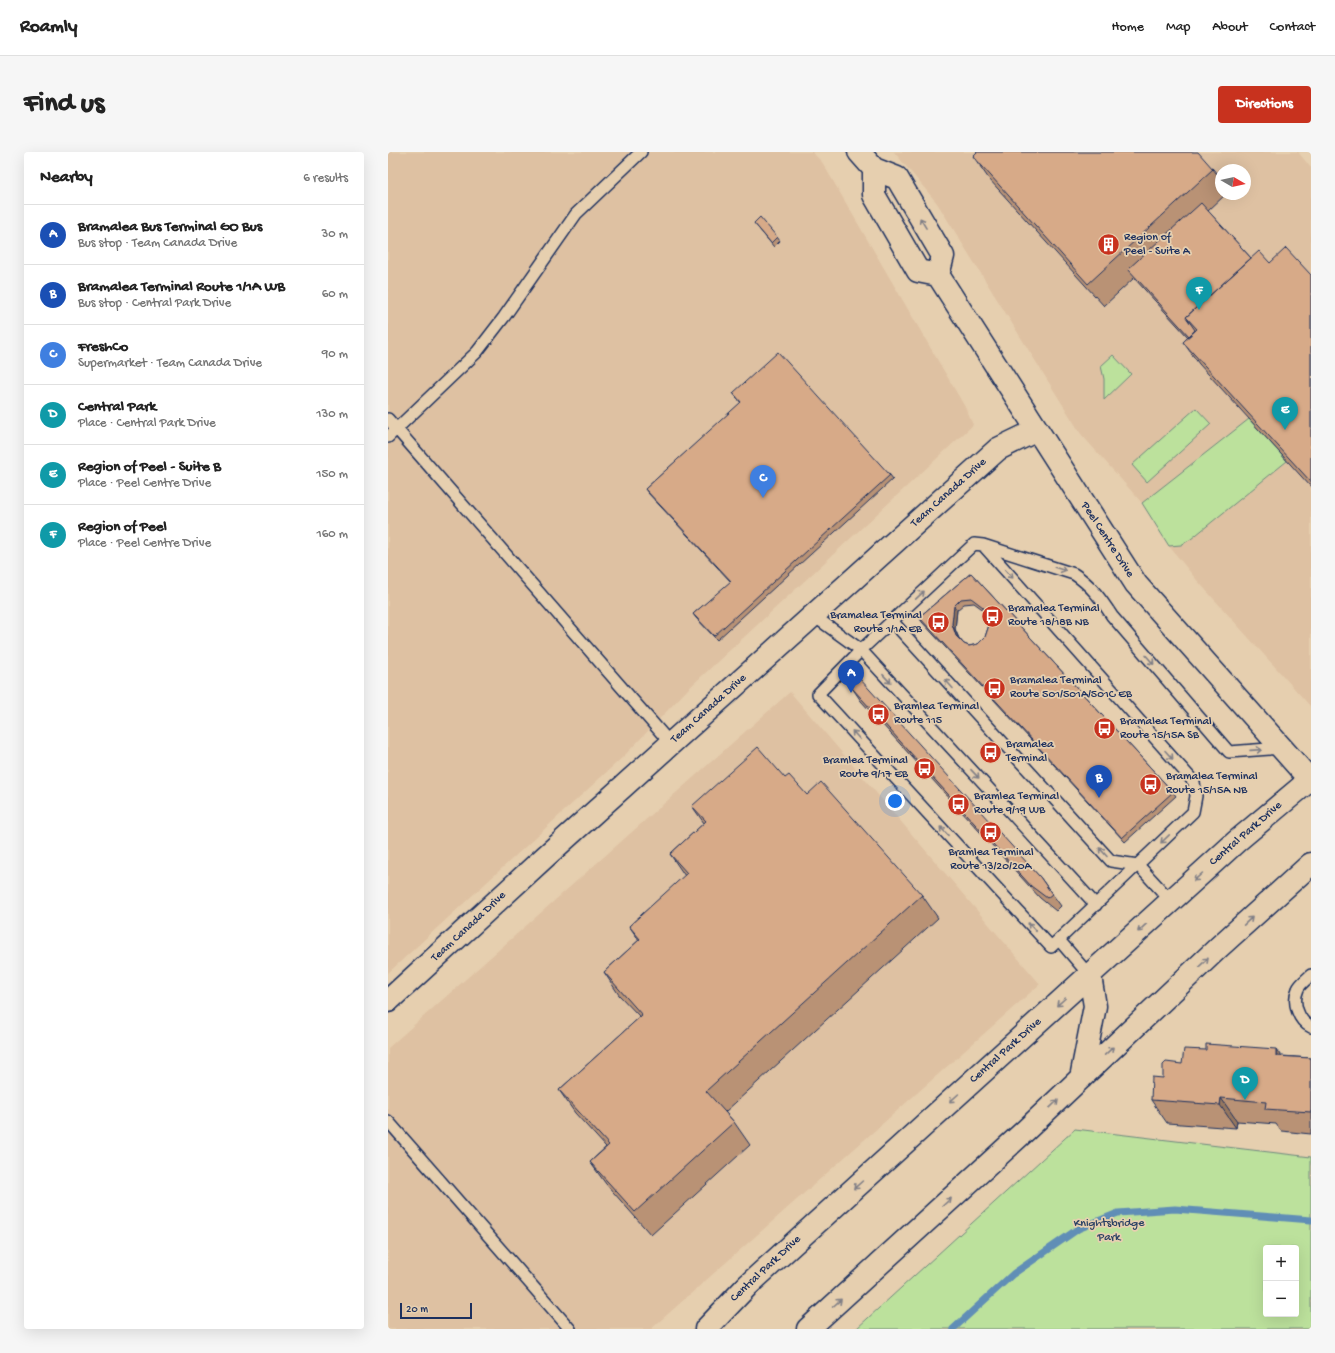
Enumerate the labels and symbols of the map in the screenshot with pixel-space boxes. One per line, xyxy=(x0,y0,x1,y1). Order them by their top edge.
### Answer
north arrow xyxy=(1215,164,1251,200)
one-way arrow xyxy=(919,217,927,229)
place label: Region of Peel - Suite A xyxy=(1123,231,1191,259)
building icon: Region of Peel - Suite A xyxy=(1096,232,1122,258)
pin: F xyxy=(1186,277,1212,310)
pin: E xyxy=(1272,397,1298,430)
street label: Team Canada Drive xyxy=(908,455,990,531)
pin: C xyxy=(750,465,776,498)
street label: Peel Centre Drive xyxy=(1077,499,1137,581)
one-way arrow xyxy=(1053,566,1066,573)
one-way arrow xyxy=(1004,569,1013,579)
one-way arrow xyxy=(915,590,925,599)
place label: Bramalea Terminal Route 18/18B NB xyxy=(1007,602,1100,630)
bus stop icon: Bramalea Terminal Route 18/18B NB xyxy=(980,603,1006,629)
place label: Bramalea Terminal Route 1/1A EB xyxy=(829,609,923,637)
bus stop icon: Bramalea Terminal Route 1/1A EB xyxy=(925,610,951,636)
one-way arrow xyxy=(1145,654,1154,665)
pin: A xyxy=(838,660,864,693)
street label: Team Canada Drive xyxy=(668,671,750,747)
one-way arrow xyxy=(882,674,892,684)
place label: Bramalea Terminal Route 501/501A/501C EB xyxy=(1009,674,1133,702)
bus stop icon: Bramalea Terminal Route 501/501A/501C EB xyxy=(981,675,1007,701)
one-way arrow xyxy=(945,679,954,689)
place label: Bramlea Terminal Route 115 xyxy=(893,700,979,728)
bus stop icon: Bramlea Terminal Route 115 xyxy=(865,701,891,727)
place label: Bramalea Terminal Route 15/15A SB xyxy=(1119,715,1212,743)
bus stop icon: Bramalea Terminal Route 15/15A SB xyxy=(1091,716,1117,742)
one-way arrow xyxy=(851,730,861,740)
place label: Bramalea Terminal xyxy=(1005,738,1054,766)
bus stop icon: Bramalea Terminal xyxy=(977,739,1003,765)
one-way arrow xyxy=(1249,747,1262,754)
one-way arrow xyxy=(1165,750,1174,760)
place label: Bramlea Terminal Route 9/17 EB xyxy=(822,754,909,782)
bus stop icon: Bramlea Terminal Route 9/17 EB xyxy=(911,755,937,781)
pin: B xyxy=(1086,765,1112,798)
one-way arrow xyxy=(971,769,980,780)
place label: Bramalea Terminal Route 15/15A NB xyxy=(1165,770,1258,798)
bus stop icon: Bramalea Terminal Route 15/15A NB xyxy=(1137,771,1163,797)
place label: Bramlea Terminal Route 9/19 WB xyxy=(973,790,1059,818)
your location xyxy=(885,791,905,811)
bus stop icon: Bramlea Terminal Route 9/19 WB xyxy=(946,791,972,817)
street label: Central Park Drive xyxy=(1207,798,1286,869)
bus stop icon: Bramlea Terminal Route 13/20/20A xyxy=(978,819,1004,845)
one-way arrow xyxy=(939,826,949,836)
one-way arrow xyxy=(1160,834,1170,843)
place label: Bramlea Terminal Route 13/20/20A xyxy=(947,846,1034,874)
one-way arrow xyxy=(1098,847,1108,857)
one-way arrow xyxy=(1193,872,1203,881)
street label: Team Canada Drive xyxy=(428,888,510,966)
one-way arrow xyxy=(1243,916,1253,925)
one-way arrow xyxy=(1028,922,1037,932)
one-way arrow xyxy=(1137,923,1147,932)
one-way arrow xyxy=(1199,957,1209,967)
one-way arrow xyxy=(1056,997,1066,1007)
street label: Central Park Drive xyxy=(967,1015,1045,1087)
one-way arrow xyxy=(1104,1046,1114,1056)
pin: D xyxy=(1232,1067,1258,1100)
one-way arrow xyxy=(949,1093,959,1103)
one-way arrow xyxy=(1048,1100,1058,1109)
one-way arrow xyxy=(852,1181,863,1190)
one-way arrow xyxy=(942,1197,953,1206)
park label: Knightsbridge Park xyxy=(1074,1217,1145,1245)
street label: Central Park Drive xyxy=(728,1232,805,1305)
one-way arrow xyxy=(832,1298,842,1307)
scale bar xyxy=(400,1301,472,1320)

